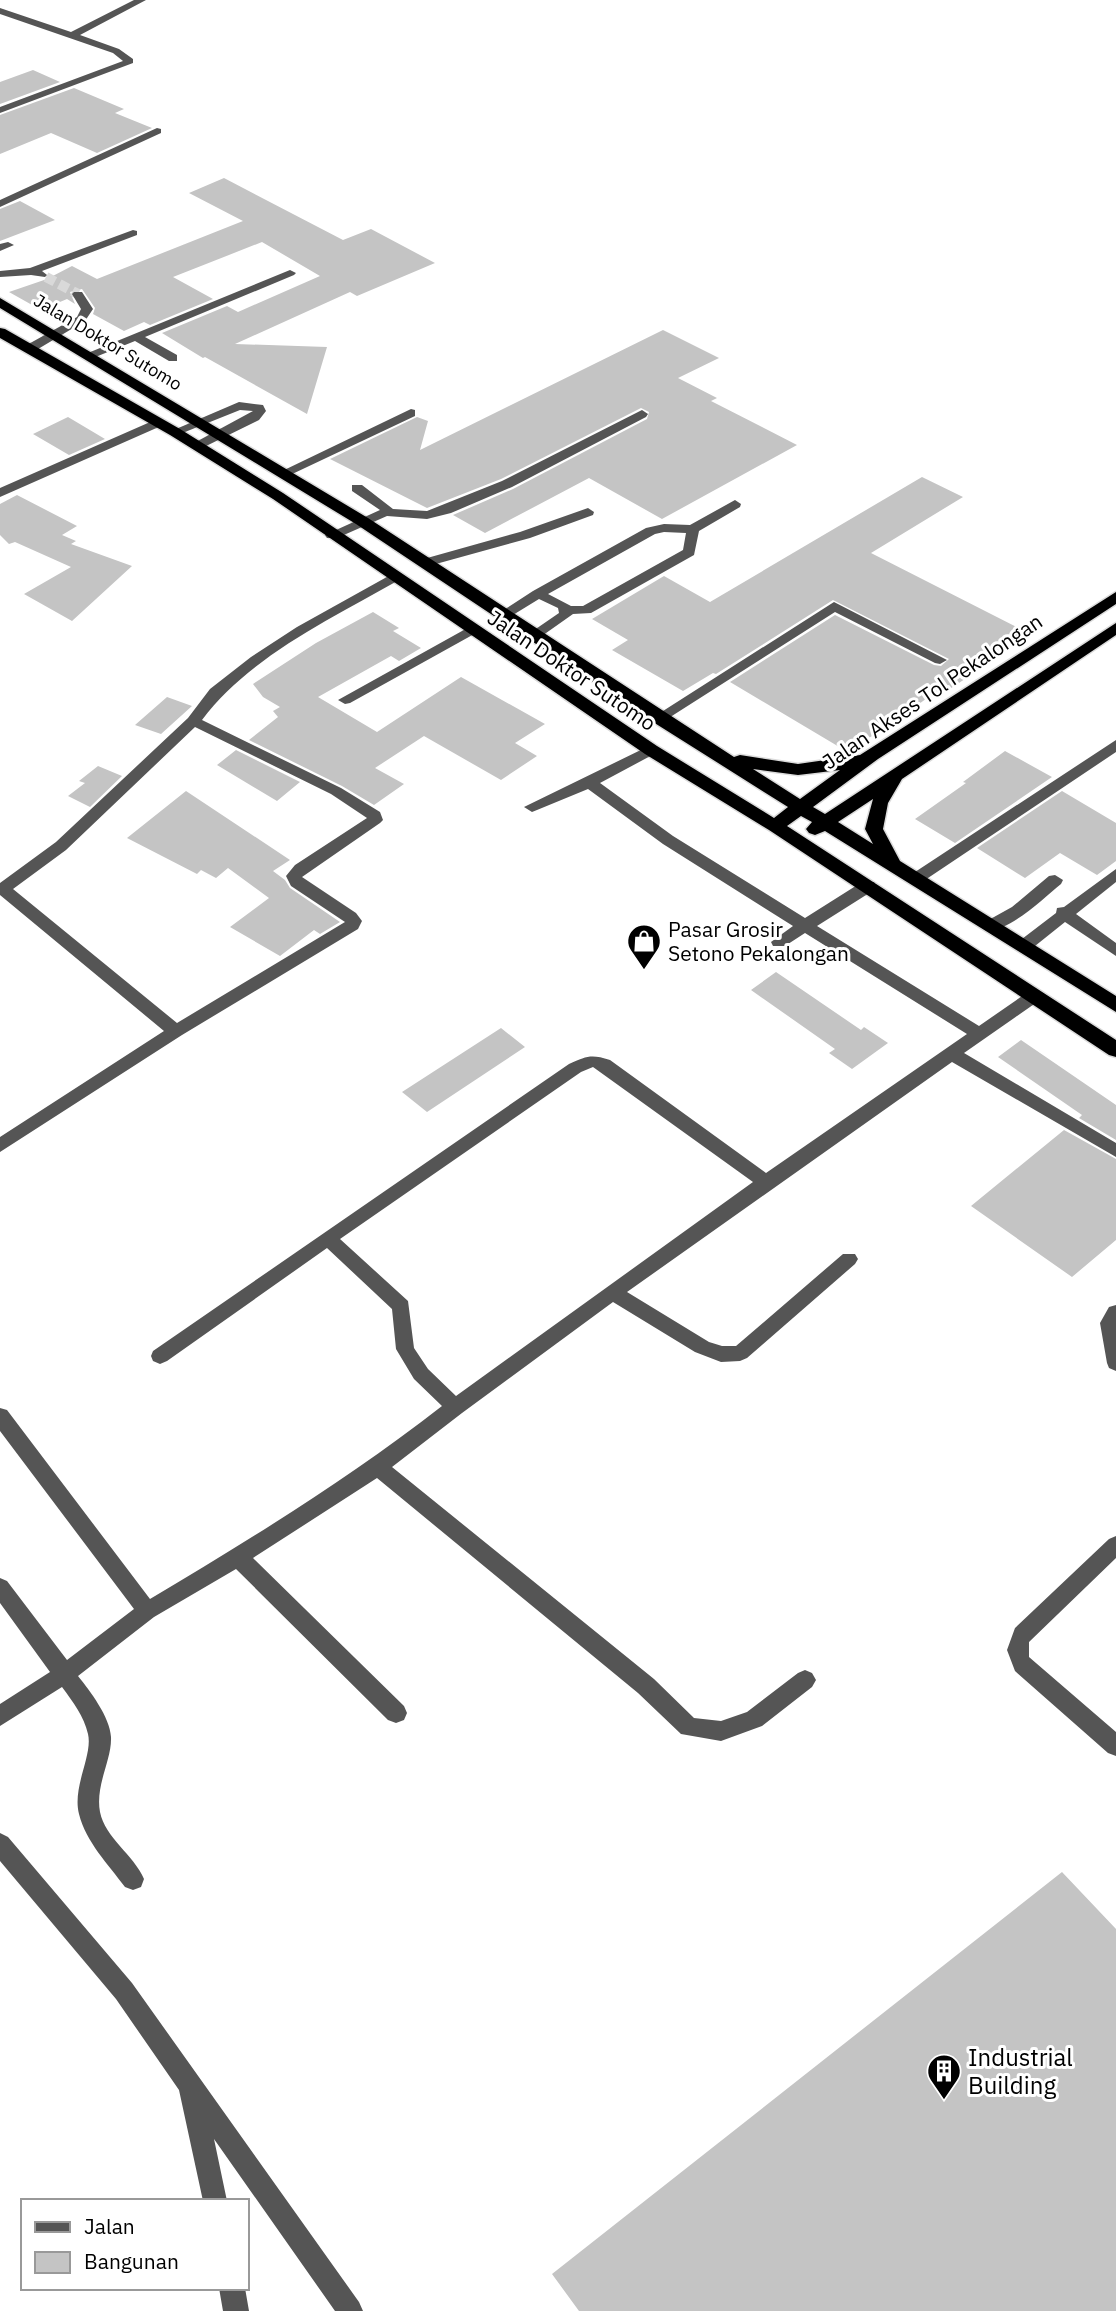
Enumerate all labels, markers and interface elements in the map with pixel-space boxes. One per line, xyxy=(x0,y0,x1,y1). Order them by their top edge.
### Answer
street label: Jalan Doktor Sutomo xyxy=(30,289,186,395)
street label: Jalan Doktor Sutomo xyxy=(482,603,662,737)
street label: Jalan Akses Tol Pekalongan xyxy=(817,607,1047,775)
place label: Pasar Grosir Setono Pekalongan xyxy=(668,915,849,967)
shop icon: Pasar Grosir Setono Pekalongan xyxy=(625,922,663,971)
place label: Industrial Building xyxy=(968,2041,1073,2101)
building icon: Industrial Building xyxy=(925,2052,963,2101)
legend xyxy=(21,2199,248,2290)
text: Jalan xyxy=(84,2212,135,2240)
text: Bangunan xyxy=(84,2247,179,2275)

